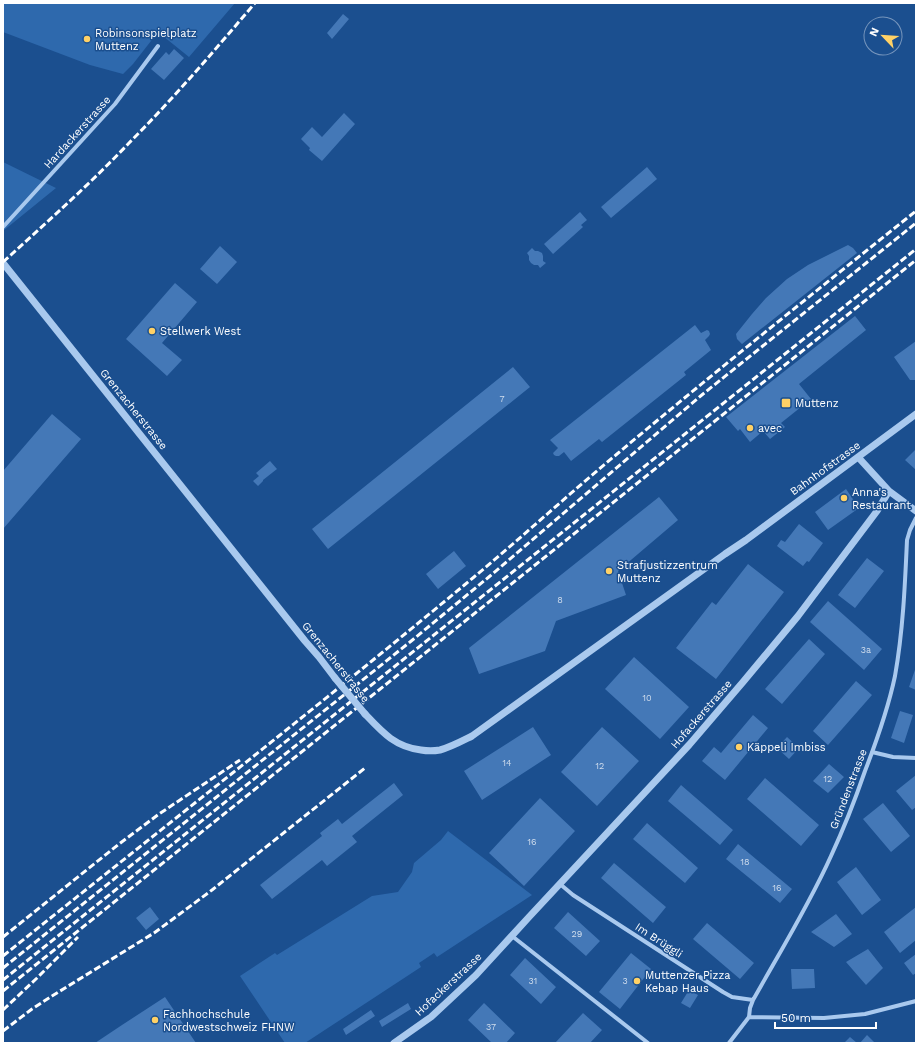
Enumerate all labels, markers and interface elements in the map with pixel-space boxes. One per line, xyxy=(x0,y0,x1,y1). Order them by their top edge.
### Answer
north arrow xyxy=(863,16,903,56)
text: N xyxy=(867,26,882,38)
place label: Robinsonspielplatz Muttenz xyxy=(95,27,197,53)
marker: Robinsonspielplatz Muttenz xyxy=(82,34,92,44)
street label: Hardackerstrasse xyxy=(41,93,113,171)
place label: Stellwerk West xyxy=(160,325,241,338)
marker: Stellwerk West xyxy=(147,326,157,336)
street label: Grenzacherstrasse xyxy=(97,366,170,452)
house number: 7 xyxy=(499,394,505,404)
marker: Muttenz xyxy=(780,397,792,409)
place label: Muttenz xyxy=(795,397,839,410)
place label: avec xyxy=(758,422,782,435)
marker: avec xyxy=(745,423,755,433)
street label: Bahnhofstrasse xyxy=(788,439,863,498)
place label: Anna's Restaurant xyxy=(852,486,911,512)
marker: Anna's Restaurant xyxy=(839,493,849,503)
place label: Strafjustizzentrum Muttenz xyxy=(617,559,718,585)
marker: Strafjustizzentrum Muttenz xyxy=(604,566,614,576)
house number: 8 xyxy=(557,595,563,605)
street label: Grenzacherstrasse xyxy=(299,619,372,705)
house number: 3a xyxy=(861,645,871,655)
street label: Hofackerstrasse xyxy=(668,677,735,751)
house number: 10 xyxy=(642,693,652,703)
place label: Käppeli Imbiss xyxy=(747,741,826,754)
marker: Käppeli Imbiss xyxy=(734,742,744,752)
street label: Gründenstrasse xyxy=(827,747,870,831)
house number: 14 xyxy=(502,758,512,768)
house number: 12 xyxy=(596,761,604,771)
house number: 12 xyxy=(824,774,832,784)
house number: 16 xyxy=(528,837,536,847)
house number: 18 xyxy=(740,857,750,867)
house number: 16 xyxy=(773,883,781,893)
street label: Im Brüggli xyxy=(633,920,685,961)
house number: 29 xyxy=(572,929,582,939)
street label: Hofackerstrasse xyxy=(412,950,484,1019)
place label: Muttenzer Pizza Kebap Haus xyxy=(645,969,731,995)
house number: 31 xyxy=(529,976,537,986)
house number: 3 xyxy=(622,976,628,986)
marker: Muttenzer Pizza Kebap Haus xyxy=(632,976,642,986)
scale bar xyxy=(775,1004,876,1030)
place label: Fachhochschule Nordwestschweiz FHNW xyxy=(163,1008,295,1034)
text: 50 m xyxy=(781,1011,811,1025)
marker: Fachhochschule Nordwestschweiz FHNW xyxy=(150,1015,160,1025)
house number: 37 xyxy=(486,1022,496,1032)

